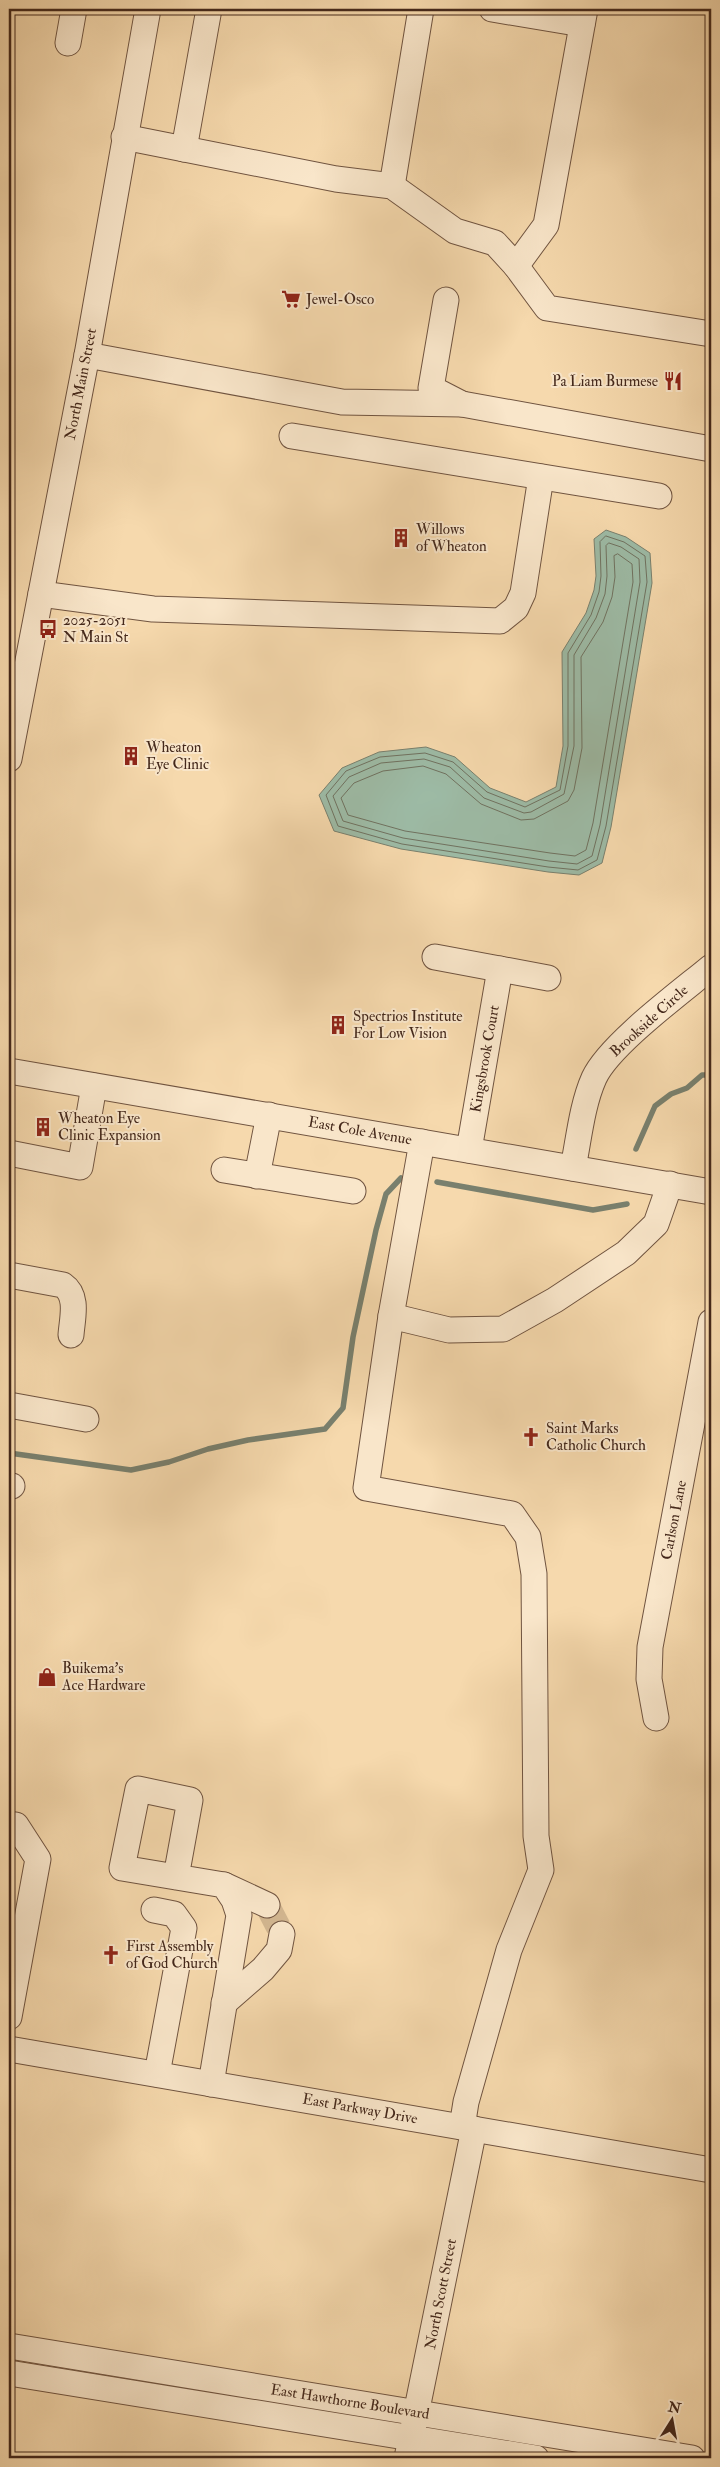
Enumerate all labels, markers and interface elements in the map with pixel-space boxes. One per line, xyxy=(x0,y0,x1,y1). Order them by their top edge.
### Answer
supermarket icon: Jewel-Osco xyxy=(280,288,302,310)
place label: Jewel-Osco xyxy=(305,290,374,310)
street label: North Main Street xyxy=(61,326,101,441)
restaurant icon: Pa Liam Burmese xyxy=(662,370,684,392)
place label: Pa Liam Burmese xyxy=(552,372,658,391)
place label: Willows of Wheaton xyxy=(415,520,487,556)
building icon: Willows of Wheaton xyxy=(390,527,412,549)
place label: 2025-2051 N Main St xyxy=(63,611,128,647)
bus stop icon: 2025-2051 N Main St xyxy=(37,618,59,640)
place label: Wheaton Eye Clinic xyxy=(145,738,209,774)
building icon: Wheaton Eye Clinic xyxy=(120,745,142,767)
street label: Brookside Circle xyxy=(606,981,692,1061)
street label: Kingsbrook Court xyxy=(466,1004,504,1114)
place label: Spectrios Institute For Low Vision xyxy=(353,1007,463,1043)
building icon: Spectrios Institute For Low Vision xyxy=(327,1014,349,1036)
place label: Wheaton Eye Clinic Expansion xyxy=(57,1109,161,1146)
street label: East Cole Avenue xyxy=(307,1113,413,1149)
building icon: Wheaton Eye Clinic Expansion xyxy=(32,1116,54,1138)
place label: Saint Marks Catholic Church xyxy=(546,1419,646,1455)
church icon: Saint Marks Catholic Church xyxy=(520,1426,542,1448)
street label: Carlson Lane xyxy=(657,1479,691,1561)
place label: Buikema's Ace Hardware xyxy=(61,1659,145,1695)
shop icon: Buikema's Ace Hardware xyxy=(36,1666,58,1688)
place label: First Assembly of God Church xyxy=(126,1937,218,1973)
church icon: First Assembly of God Church xyxy=(100,1944,122,1966)
street label: East Parkway Drive xyxy=(301,2090,419,2128)
street label: North Scott Street xyxy=(421,2237,461,2351)
street label: East Hawthorne Boulevard xyxy=(269,2380,431,2424)
north arrow xyxy=(648,2394,698,2444)
text: N xyxy=(666,2398,683,2417)

